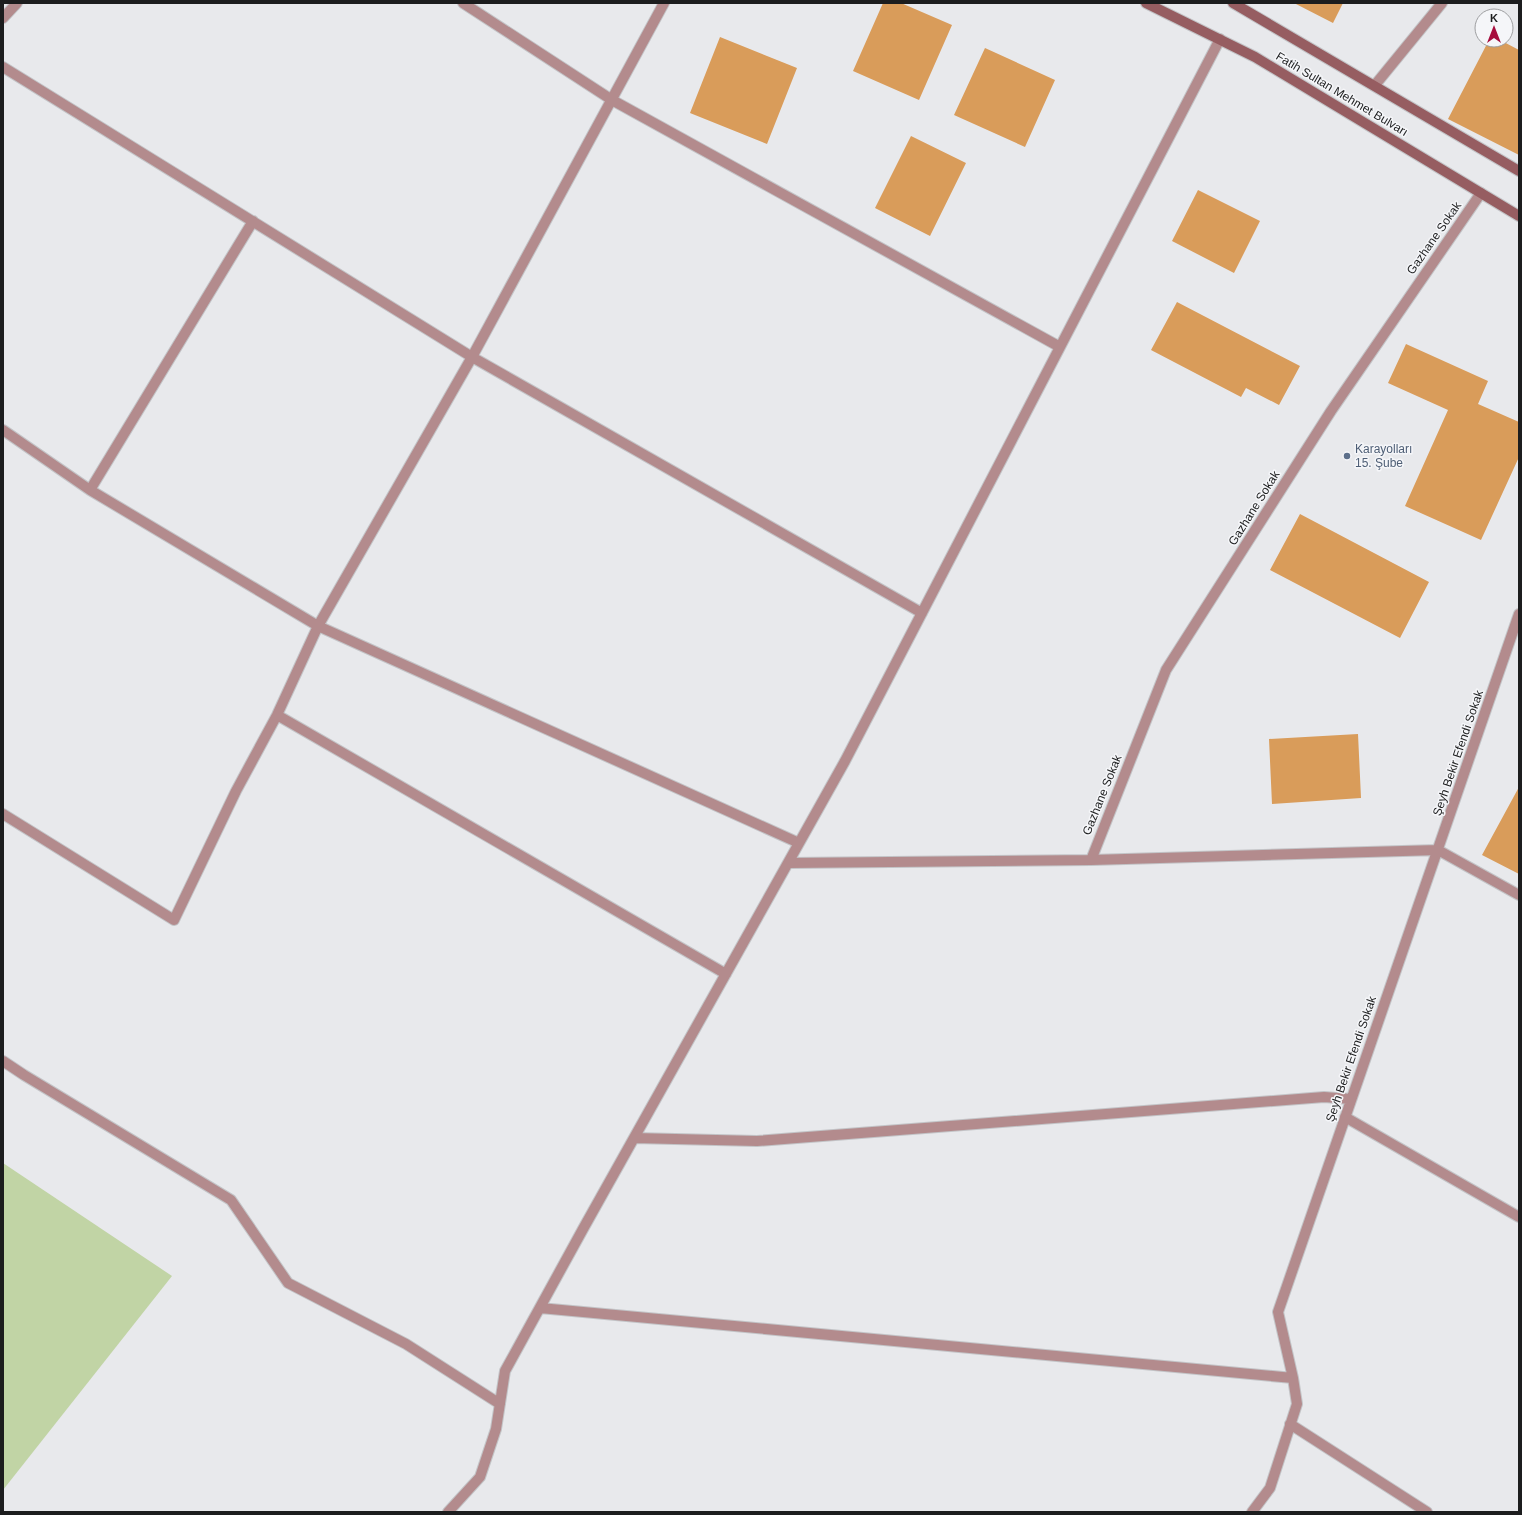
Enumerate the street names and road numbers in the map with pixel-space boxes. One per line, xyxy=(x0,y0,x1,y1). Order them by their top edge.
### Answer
street label: Fatih Sultan Mehmet Bulvarı xyxy=(1274,49,1410,139)
street label: Gazhane Sokak xyxy=(1404,198,1465,277)
street label: Gazhane Sokak xyxy=(1225,467,1283,548)
street label: Şeyh Bekir Efendi Sokak xyxy=(1430,687,1486,818)
street label: Gazhane Sokak xyxy=(1080,752,1125,837)
street label: Şeyh Bekir Efendi Sokak xyxy=(1323,993,1379,1124)

